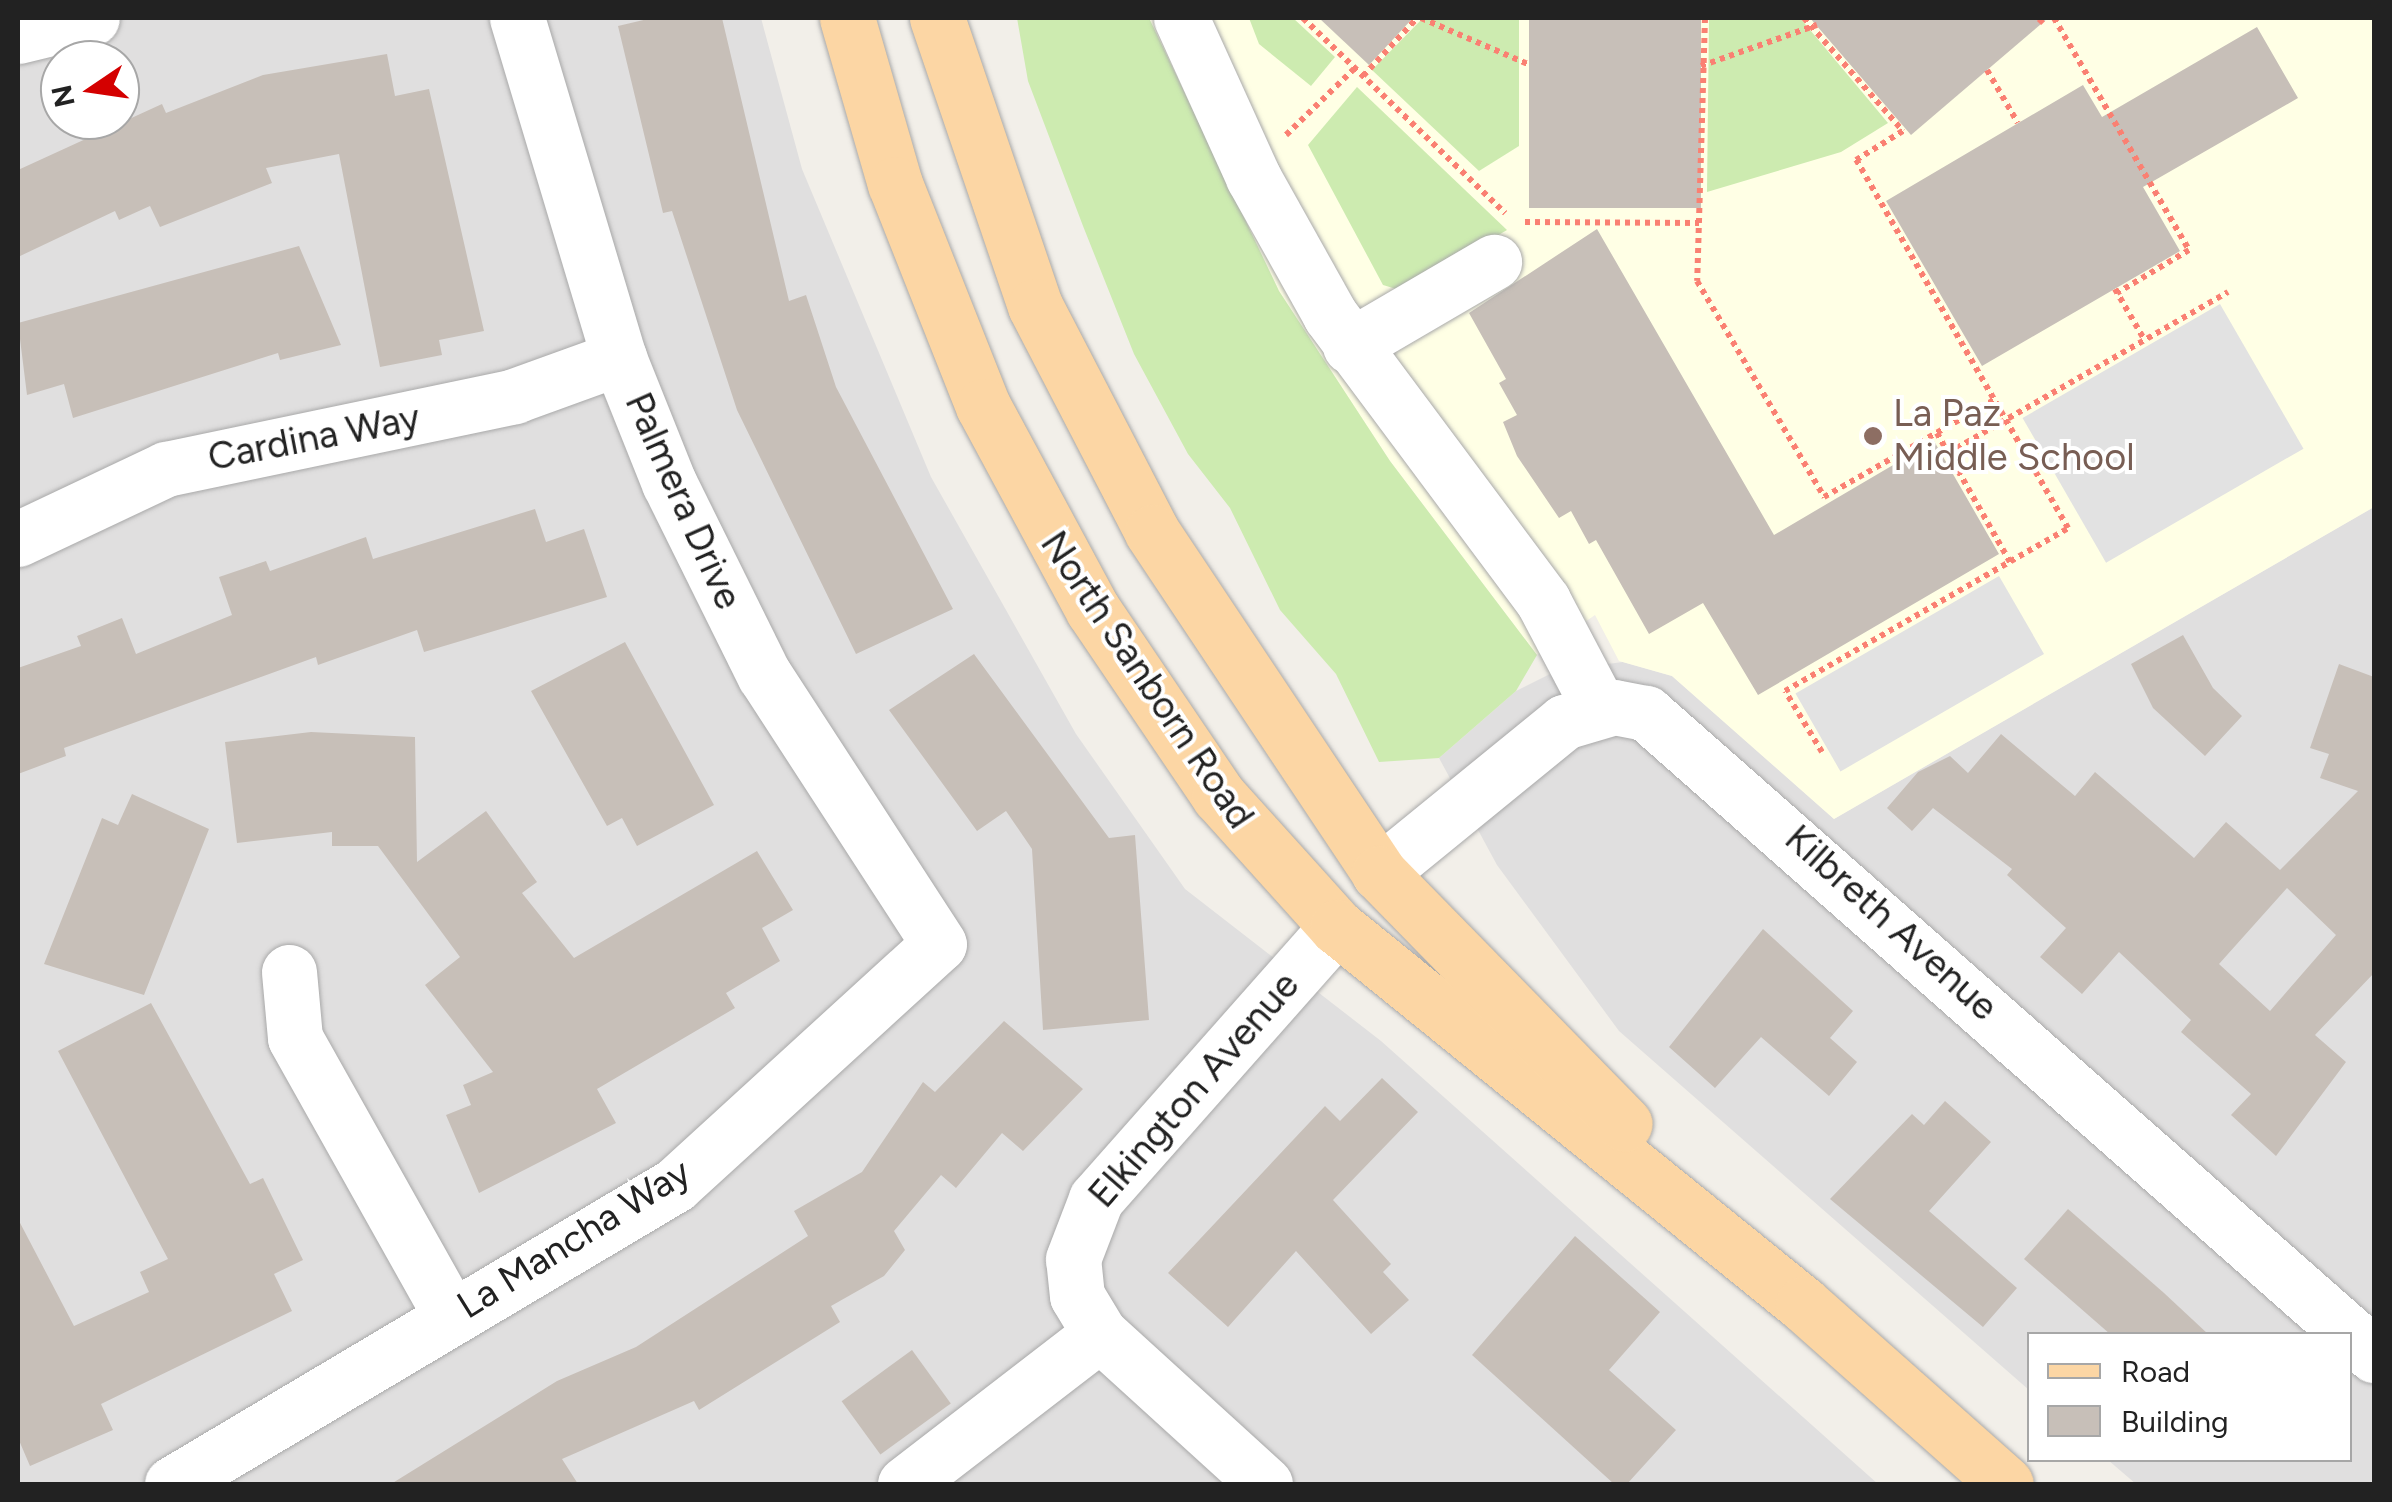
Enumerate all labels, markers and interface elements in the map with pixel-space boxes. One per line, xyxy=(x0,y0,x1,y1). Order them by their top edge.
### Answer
north arrow xyxy=(40,40,140,140)
text: N xyxy=(44,82,82,111)
street label: Palmera Drive xyxy=(615,386,751,616)
place label: La Paz Middle School xyxy=(1893,391,2135,480)
street label: Cardina Way xyxy=(204,395,424,481)
marker: La Paz Middle School xyxy=(1862,425,1884,447)
street label: North Sanborn Road xyxy=(1031,523,1263,837)
street label: Kilbreth Avenue xyxy=(1776,816,2006,1030)
street label: Elkington Avenue xyxy=(1079,963,1309,1217)
street label: La Mancha Way xyxy=(449,1149,699,1329)
legend xyxy=(2027,1332,2352,1462)
text: Road xyxy=(2121,1353,2190,1390)
text: Building xyxy=(2121,1403,2229,1440)

